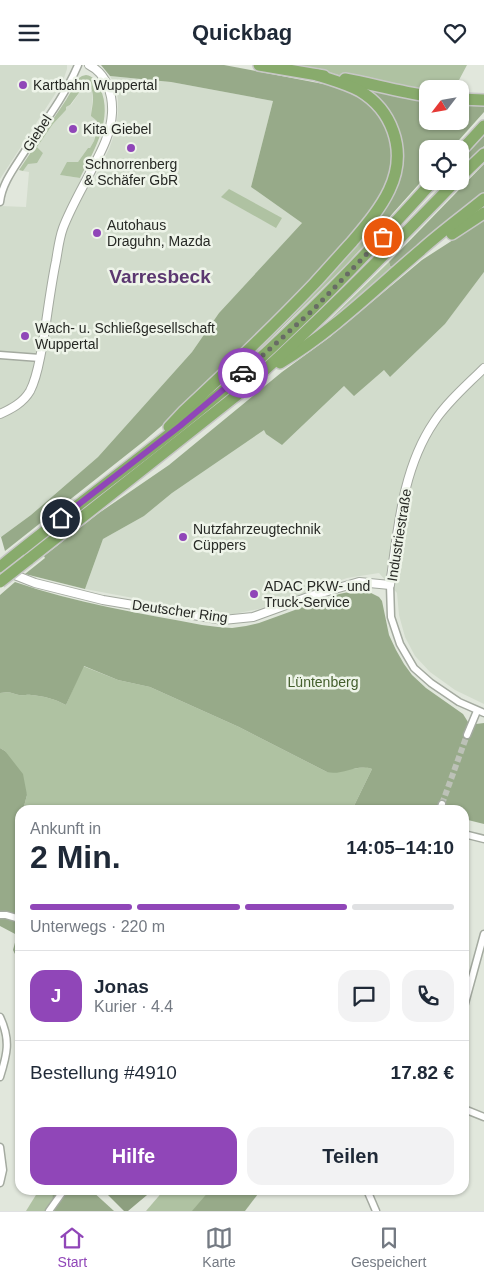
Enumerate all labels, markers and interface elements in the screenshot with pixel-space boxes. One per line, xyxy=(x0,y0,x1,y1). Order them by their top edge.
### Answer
icon: menu xyxy=(15,19,43,47)
icon: heart xyxy=(441,19,469,47)
text: Quickbag xyxy=(192,20,292,45)
place label: Kartbahn Wuppertal xyxy=(33,77,157,93)
marker: Kartbahn Wuppertal xyxy=(17,79,29,91)
north arrow xyxy=(419,80,469,130)
map controls xyxy=(419,80,469,190)
street label: Giebel xyxy=(19,112,55,154)
place label: Kita Giebel xyxy=(83,121,151,137)
marker: Kita Giebel xyxy=(67,123,79,135)
button: locate xyxy=(419,140,469,190)
marker: Schnorrenberg & Schäfer GbR xyxy=(125,142,137,154)
place label: Schnorrenberg & Schäfer GbR xyxy=(84,156,178,188)
pin xyxy=(362,216,404,258)
place label: Autohaus Draguhn, Mazda xyxy=(107,217,211,249)
icon: bag xyxy=(369,223,397,251)
marker: Autohaus Draguhn, Mazda xyxy=(91,227,103,239)
district label: Varresbeck xyxy=(109,266,211,287)
place label: Wach- u. Schließgesellschaft Wuppertal xyxy=(35,320,215,352)
marker: Wach- u. Schließgesellschaft Wuppertal xyxy=(19,330,31,342)
courier xyxy=(218,348,268,398)
icon: car xyxy=(229,359,257,387)
street label: Industriestraße xyxy=(384,487,414,582)
pin xyxy=(40,497,82,539)
icon: home xyxy=(47,504,75,532)
place label: Nutzfahrzeugtechnik Cüppers xyxy=(193,521,322,553)
marker: Nutzfahrzeugtechnik Cüppers xyxy=(177,531,189,543)
place label: ADAC PKW- und Truck-Service xyxy=(264,578,370,610)
marker: ADAC PKW- und Truck-Service xyxy=(248,588,260,600)
street label: Deutscher Ring xyxy=(131,596,229,626)
park label: Lüntenberg xyxy=(288,674,358,690)
text: Ankunft in xyxy=(30,820,101,837)
text: 14:05–14:10 xyxy=(346,837,454,858)
text: 2 Min. xyxy=(30,839,121,875)
text: Unterwegs · 220 m xyxy=(30,918,165,935)
button: chat xyxy=(338,970,390,1022)
button: phone xyxy=(402,970,454,1022)
text: Jonas xyxy=(94,976,149,997)
text: J xyxy=(51,985,61,1006)
text: Kurier · 4.4 xyxy=(94,998,173,1015)
text: Bestellung #4910 xyxy=(30,1062,177,1083)
text: 17.82 € xyxy=(391,1062,454,1083)
button: Hilfe xyxy=(30,1127,237,1185)
button: Teilen xyxy=(247,1127,454,1185)
tab: Start xyxy=(58,1224,87,1270)
tab: Karte xyxy=(202,1224,236,1270)
tab: Gespeichert xyxy=(351,1224,426,1270)

